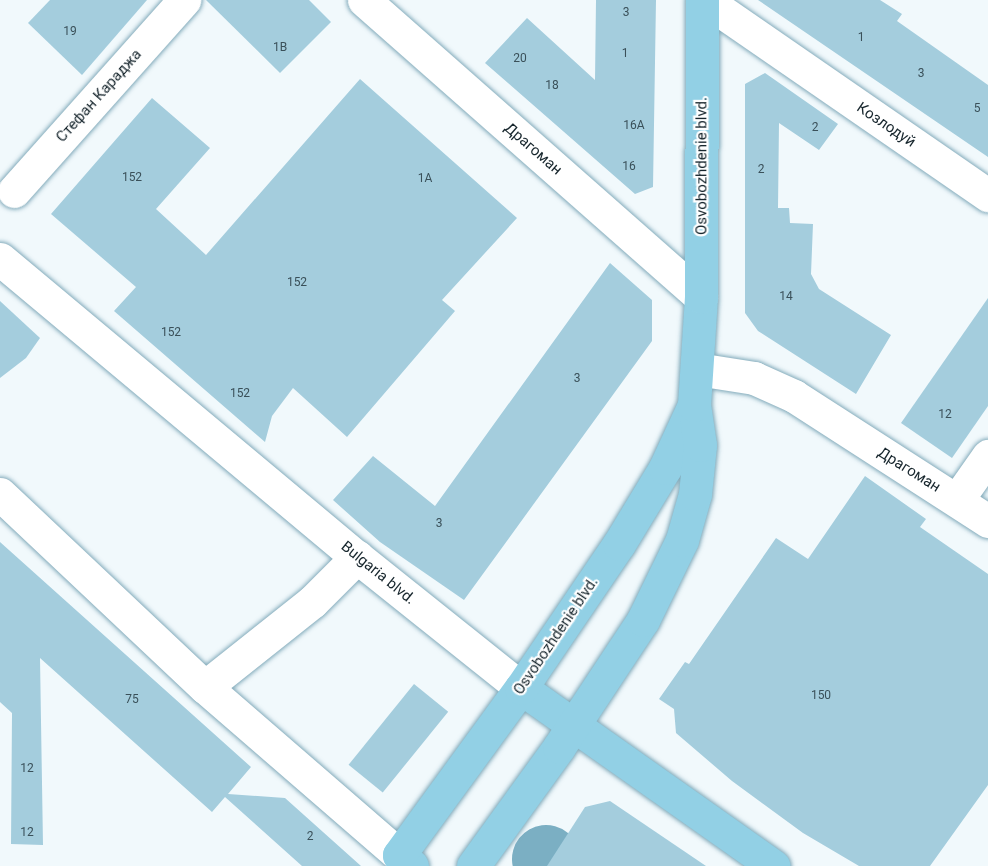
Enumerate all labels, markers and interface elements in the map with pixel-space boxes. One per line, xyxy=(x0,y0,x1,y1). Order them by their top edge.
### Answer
house number: 3 xyxy=(623,6,629,20)
house number: 19 xyxy=(63,25,77,39)
house number: 1 xyxy=(858,31,864,45)
house number: 1В xyxy=(273,41,287,55)
street label: Стефан Караджа xyxy=(53,46,145,146)
house number: 1 xyxy=(622,47,628,61)
house number: 20 xyxy=(513,52,527,66)
house number: 3 xyxy=(918,67,924,81)
house number: 18 xyxy=(545,79,559,93)
street label: Osvobozhdenie blvd. xyxy=(693,97,711,235)
street label: Козлодуй xyxy=(853,99,919,151)
house number: 5 xyxy=(974,102,980,116)
street label: Драгоман xyxy=(500,119,566,179)
house number: 16А xyxy=(623,119,645,133)
house number: 2 xyxy=(812,121,818,135)
house number: 16 xyxy=(622,160,636,174)
house number: 2 xyxy=(758,163,764,177)
house number: 152 xyxy=(122,171,142,185)
house number: 1А xyxy=(418,172,432,186)
house number: 152 xyxy=(287,276,307,290)
house number: 14 xyxy=(779,290,793,304)
house number: 152 xyxy=(161,326,181,340)
house number: 3 xyxy=(574,372,580,386)
house number: 152 xyxy=(230,387,250,401)
house number: 12 xyxy=(938,408,952,422)
street label: Драгоман xyxy=(874,444,944,496)
house number: 3 xyxy=(436,517,442,531)
street label: Bulgaria blvd. xyxy=(337,538,419,608)
street label: Osvobozhdenie blvd. xyxy=(510,574,602,698)
house number: 150 xyxy=(811,689,831,703)
house number: 75 xyxy=(125,693,139,707)
house number: 12 xyxy=(20,762,34,776)
house number: 12 xyxy=(20,826,34,840)
house number: 2 xyxy=(307,830,313,844)

